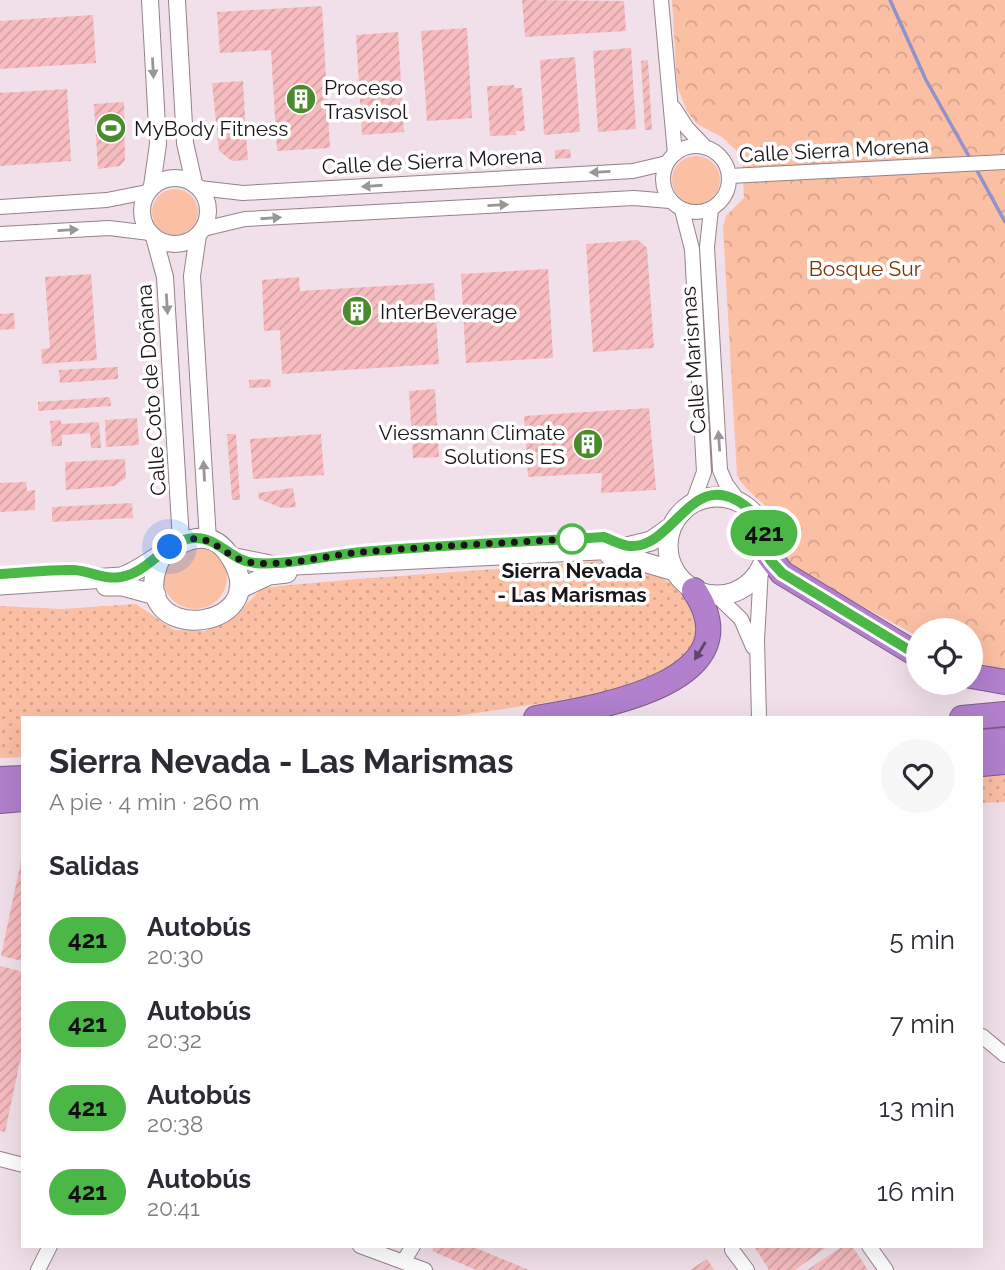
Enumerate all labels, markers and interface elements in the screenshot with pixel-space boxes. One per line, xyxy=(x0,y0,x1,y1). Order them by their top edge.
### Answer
one-way arrow xyxy=(148,57,159,79)
place label: Proceso Trasvisol xyxy=(324,75,408,124)
building icon: Proceso Trasvisol xyxy=(284,82,318,116)
sports icon: MyBody Fitness xyxy=(94,111,128,145)
place label: MyBody Fitness xyxy=(134,116,288,141)
street label: Calle Sierra Morena xyxy=(739,133,929,167)
street label: Calle de Sierra Morena xyxy=(321,143,543,179)
one-way arrow xyxy=(588,167,610,178)
one-way arrow xyxy=(361,180,383,191)
one-way arrow xyxy=(487,199,509,210)
one-way arrow xyxy=(260,212,282,223)
one-way arrow xyxy=(57,225,79,236)
park label: Bosque Sur xyxy=(809,256,922,281)
street label: Calle Coto de Doñana xyxy=(131,283,171,497)
street label: Calle Marismas xyxy=(675,285,711,435)
one-way arrow xyxy=(162,293,173,315)
building icon: InterBeverage xyxy=(340,294,374,328)
place label: InterBeverage xyxy=(380,299,517,324)
place label: Viessmann Climate Solutions ES xyxy=(378,420,565,469)
building icon: Viessmann Climate Solutions ES xyxy=(571,427,605,461)
one-way arrow xyxy=(713,429,724,451)
one-way arrow xyxy=(199,460,210,482)
line badge: 421 xyxy=(724,510,804,556)
text: 421 xyxy=(744,518,784,547)
marker: Sierra Nevada - Las Marismas xyxy=(557,524,587,554)
your location xyxy=(152,529,187,564)
place label: Sierra Nevada - Las Marismas xyxy=(497,558,647,607)
map controls xyxy=(906,618,983,695)
button: locate xyxy=(906,618,983,695)
one-way arrow xyxy=(694,642,707,661)
button: heart xyxy=(881,739,955,813)
text: Sierra Nevada - Las Marismas xyxy=(49,742,514,781)
text: A pie · 4 min · 260 m xyxy=(49,788,259,815)
text: Salidas xyxy=(49,851,139,881)
text: Autobús xyxy=(147,912,251,942)
text: 421 xyxy=(68,925,107,954)
text: 5 min xyxy=(889,925,955,955)
text: 20:30 xyxy=(147,942,204,969)
text: Autobús xyxy=(147,996,251,1026)
text: 421 xyxy=(68,1009,107,1038)
text: 7 min xyxy=(890,1009,955,1039)
text: 20:32 xyxy=(147,1026,202,1053)
text: Autobús xyxy=(147,1080,251,1110)
text: 421 xyxy=(68,1093,107,1122)
text: 13 min xyxy=(879,1093,955,1123)
text: 20:38 xyxy=(147,1110,203,1137)
text: Autobús xyxy=(147,1164,251,1194)
text: 421 xyxy=(68,1177,107,1206)
text: 16 min xyxy=(877,1177,955,1207)
text: 20:41 xyxy=(147,1194,200,1221)

